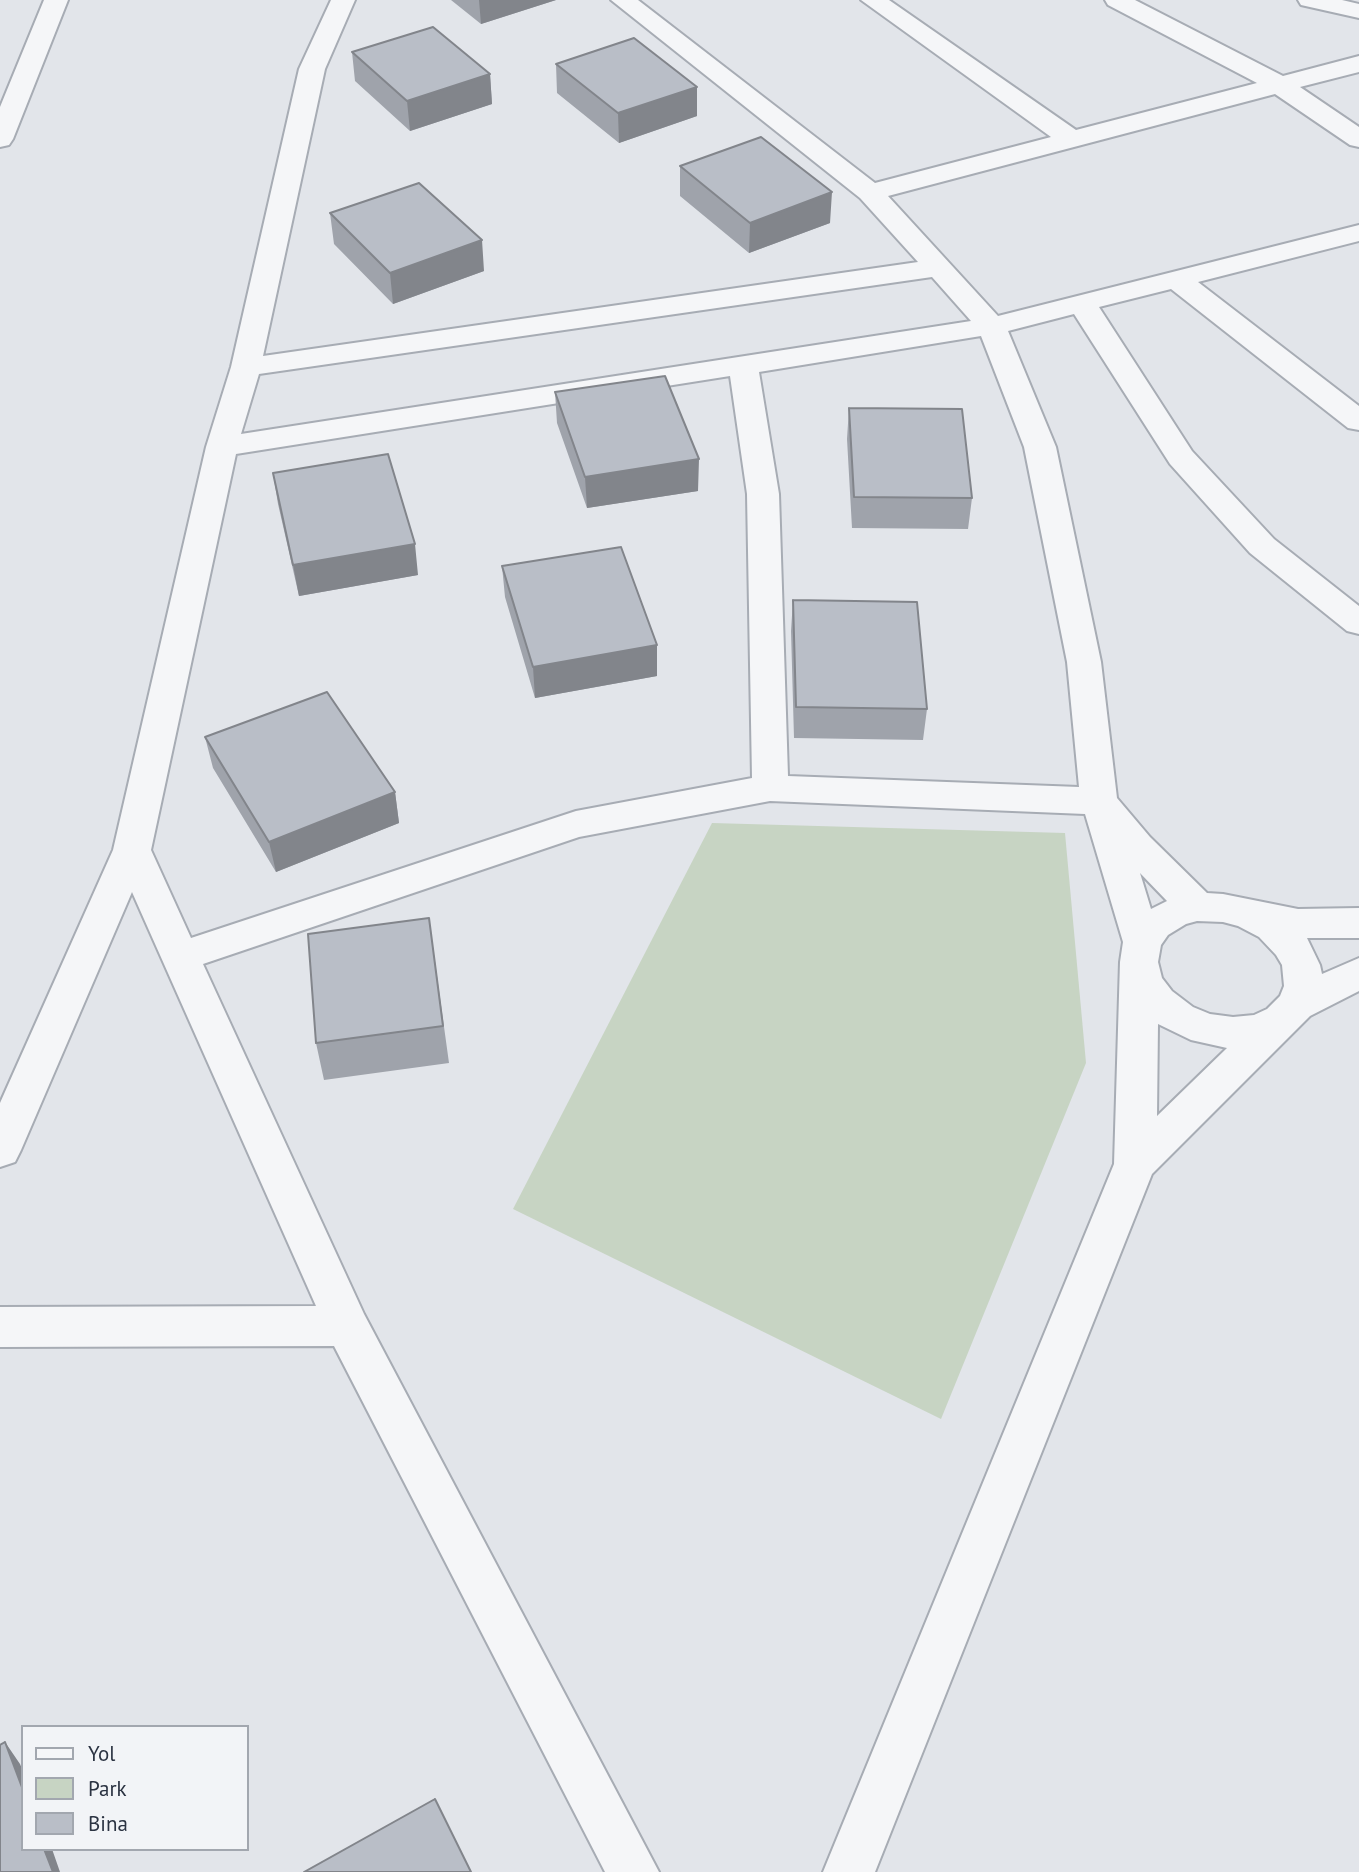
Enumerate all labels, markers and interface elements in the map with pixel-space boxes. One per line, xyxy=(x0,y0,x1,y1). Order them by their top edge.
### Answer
legend xyxy=(21,1725,248,1851)
text: Yol xyxy=(88,1740,115,1767)
text: Park xyxy=(88,1775,127,1802)
text: Bina xyxy=(88,1810,128,1837)

